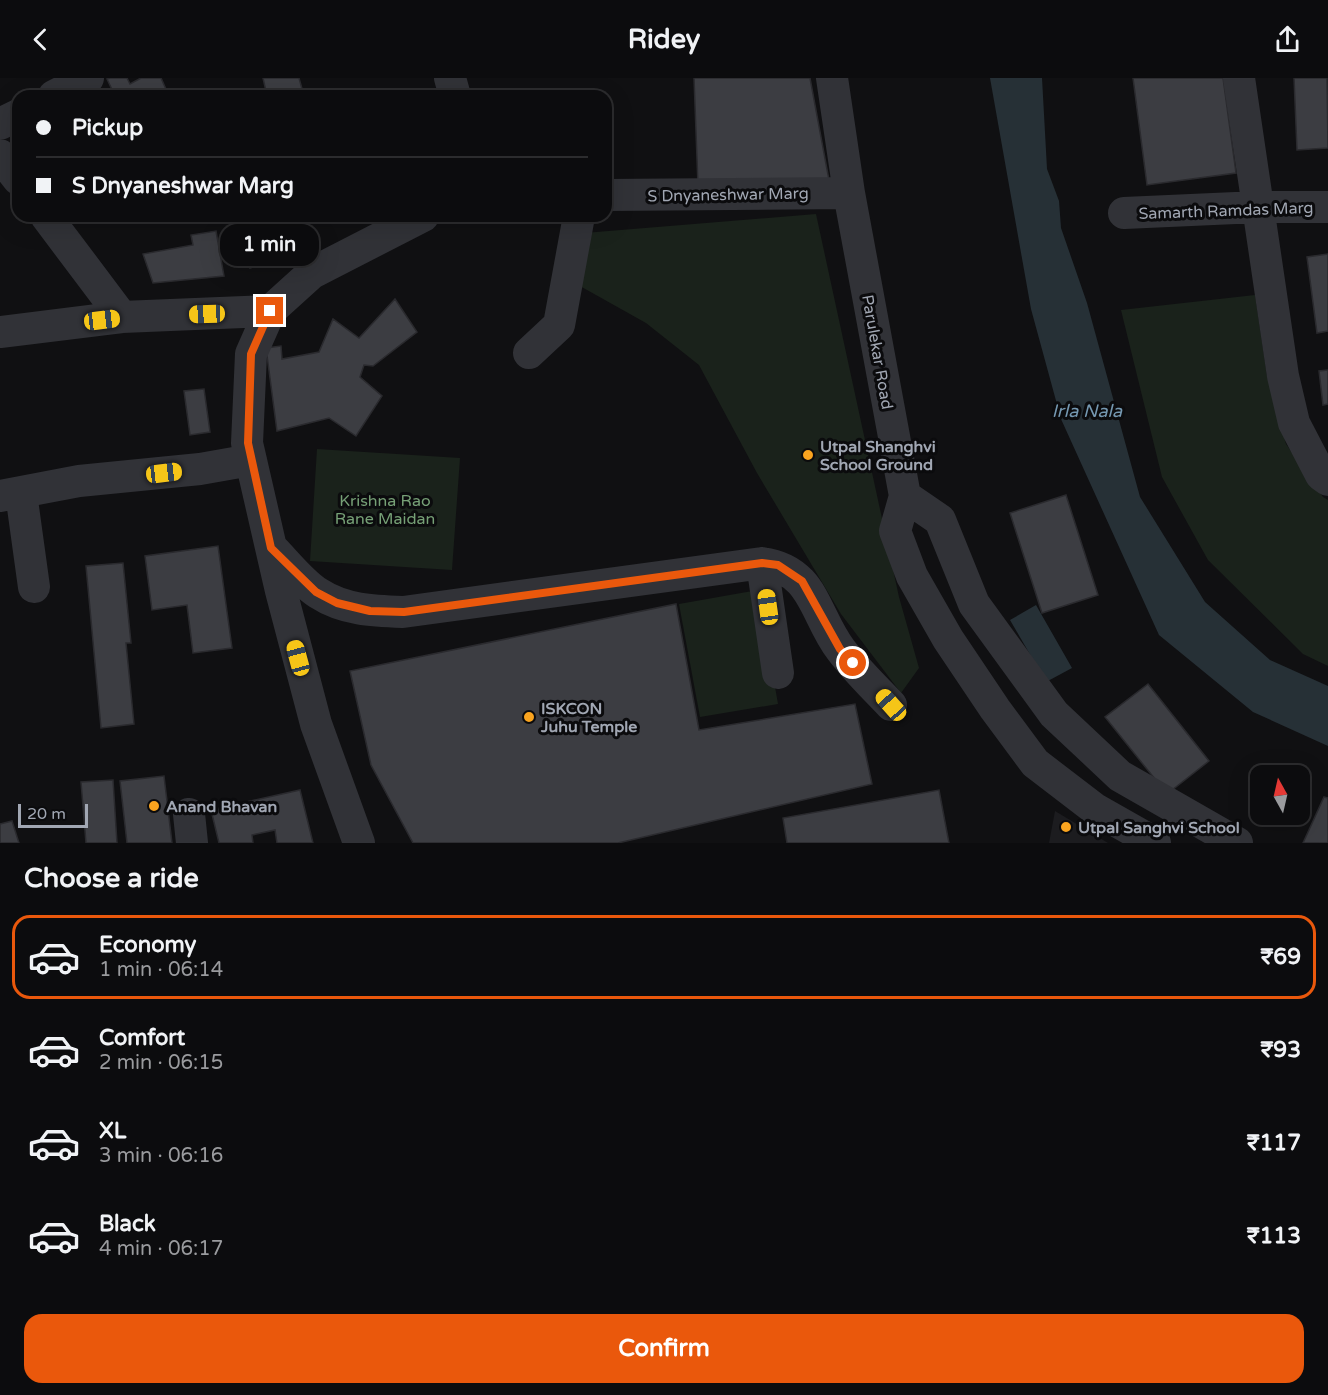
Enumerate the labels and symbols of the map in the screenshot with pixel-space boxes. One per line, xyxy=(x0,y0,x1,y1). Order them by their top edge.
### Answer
street label: S Dnyaneshwar Marg xyxy=(647,184,809,206)
street label: Samarth Ramdas Marg xyxy=(1138,198,1314,224)
callout: 1 min xyxy=(220,224,320,266)
street label: Parulekar Road xyxy=(857,293,897,411)
route end xyxy=(256,297,283,324)
car xyxy=(189,304,225,324)
car xyxy=(83,309,121,331)
water label: Irla Nala xyxy=(1052,400,1123,422)
place label: Utpal Shanghvi School Ground xyxy=(820,437,936,475)
marker: Utpal Shanghvi School Ground xyxy=(801,448,815,462)
car xyxy=(145,462,183,484)
park label: Krishna Rao Rane Maidan xyxy=(335,491,435,529)
car xyxy=(757,588,779,626)
car xyxy=(285,638,311,678)
route start xyxy=(839,649,866,676)
car xyxy=(872,686,910,724)
place label: ISKCON Juhu Temple xyxy=(540,699,637,737)
marker: ISKCON Juhu Temple xyxy=(522,710,536,724)
north arrow xyxy=(1250,765,1310,825)
place label: Anand Bhavan xyxy=(166,797,277,817)
marker: Anand Bhavan xyxy=(147,799,161,813)
scale bar xyxy=(18,801,88,828)
place label: Utpal Sanghvi School xyxy=(1078,818,1240,838)
marker: Utpal Sanghvi School xyxy=(1059,820,1073,834)

